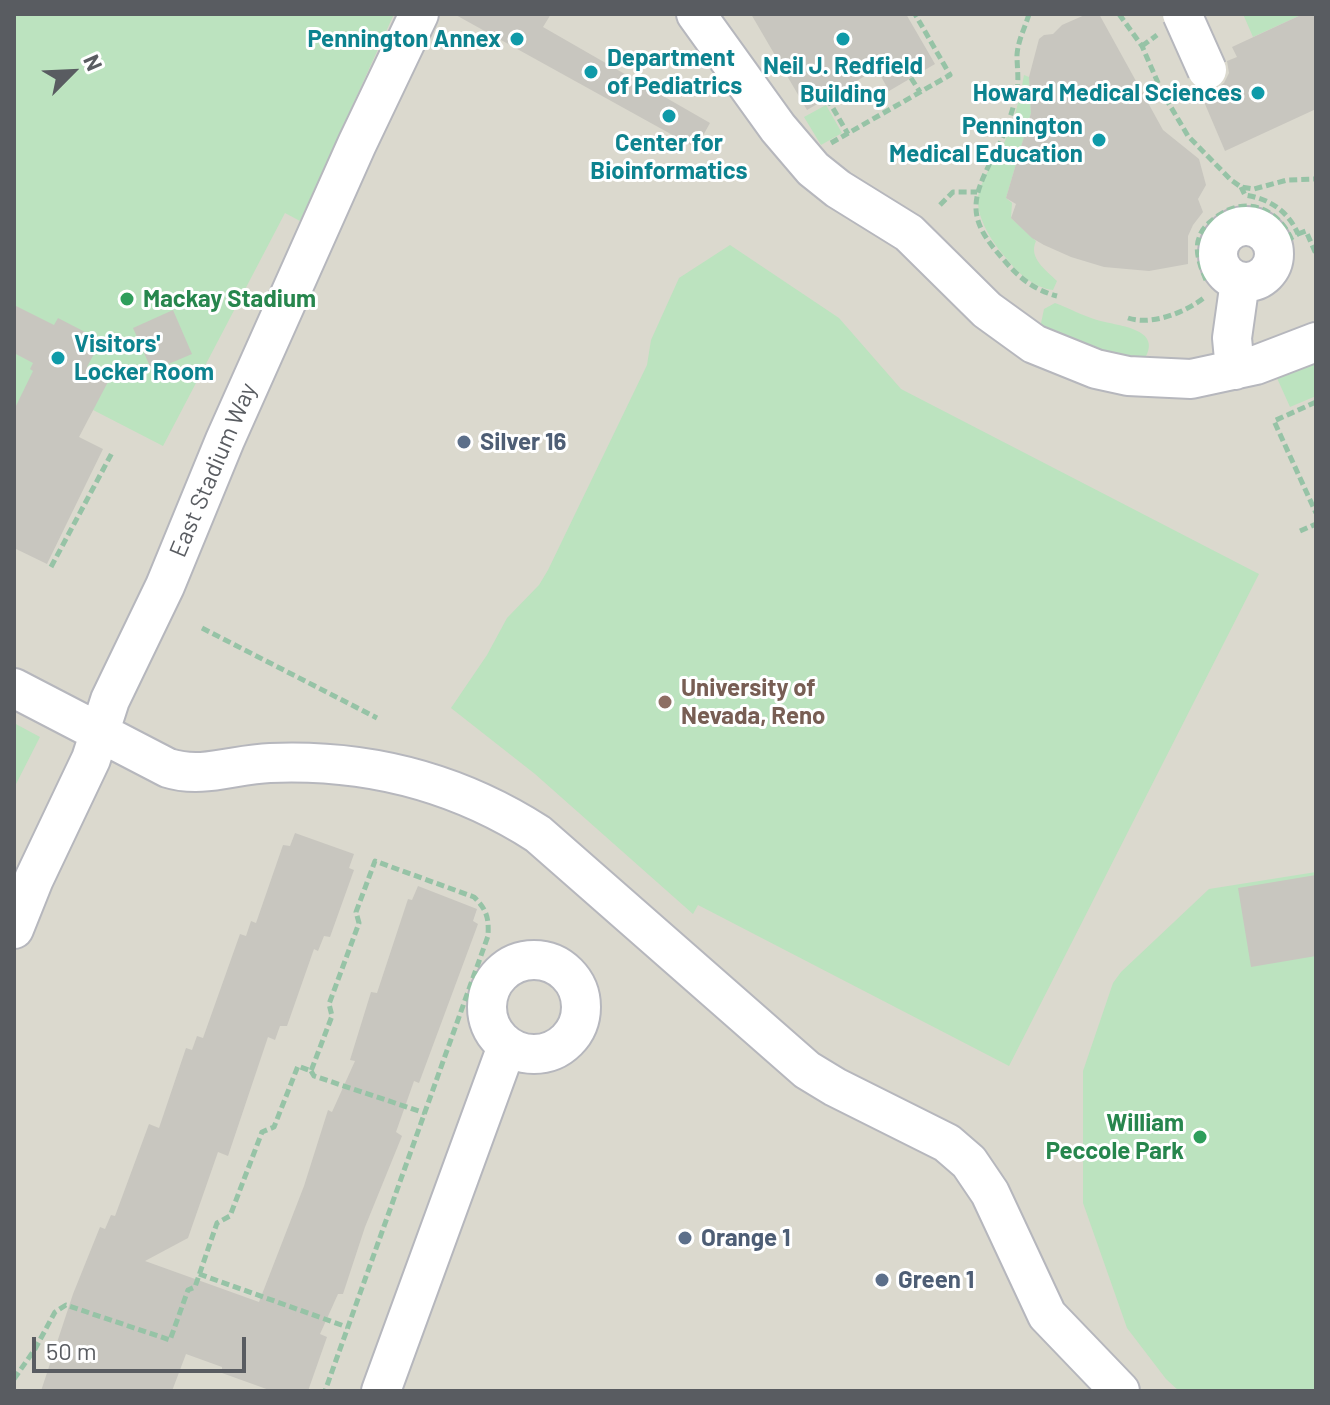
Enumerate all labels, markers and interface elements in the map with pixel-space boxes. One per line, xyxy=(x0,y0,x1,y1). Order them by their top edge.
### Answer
place label: Pennington Annex xyxy=(307,25,501,53)
marker: Pennington Annex xyxy=(508,30,526,48)
marker: Neil J. Redfield Building xyxy=(834,30,852,48)
north arrow xyxy=(32,32,112,112)
place label: Department of Pediatrics xyxy=(607,44,742,100)
text: N xyxy=(79,50,109,74)
place label: Neil J. Redfield Building xyxy=(763,52,923,108)
marker: Department of Pediatrics xyxy=(582,63,600,81)
place label: Howard Medical Sciences xyxy=(973,79,1242,107)
marker: Howard Medical Sciences xyxy=(1249,84,1267,102)
marker: Center for Bioinformatics xyxy=(660,107,678,125)
place label: Pennington Medical Education xyxy=(889,112,1083,168)
place label: Center for Bioinformatics xyxy=(590,129,748,185)
marker: Pennington Medical Education xyxy=(1090,131,1108,149)
place label: Mackay Stadium xyxy=(143,285,316,313)
marker: Mackay Stadium xyxy=(118,290,136,308)
place label: Visitors' Locker Room xyxy=(74,330,214,386)
marker: Visitors' Locker Room xyxy=(49,349,67,367)
street label: East Stadium Way xyxy=(163,378,263,562)
place label: Silver 16 xyxy=(480,428,566,456)
marker: Silver 16 xyxy=(455,433,473,451)
place label: University of Nevada, Reno xyxy=(681,674,825,730)
marker: University of Nevada, Reno xyxy=(656,693,674,711)
place label: William Peccole Park xyxy=(1046,1109,1184,1165)
marker: William Peccole Park xyxy=(1191,1128,1209,1146)
place label: Orange 1 xyxy=(701,1224,790,1252)
marker: Orange 1 xyxy=(676,1229,694,1247)
place label: Green 1 xyxy=(898,1266,974,1294)
marker: Green 1 xyxy=(873,1271,891,1289)
scale bar xyxy=(36,1321,250,1371)
text: 50 m xyxy=(46,1336,97,1365)

